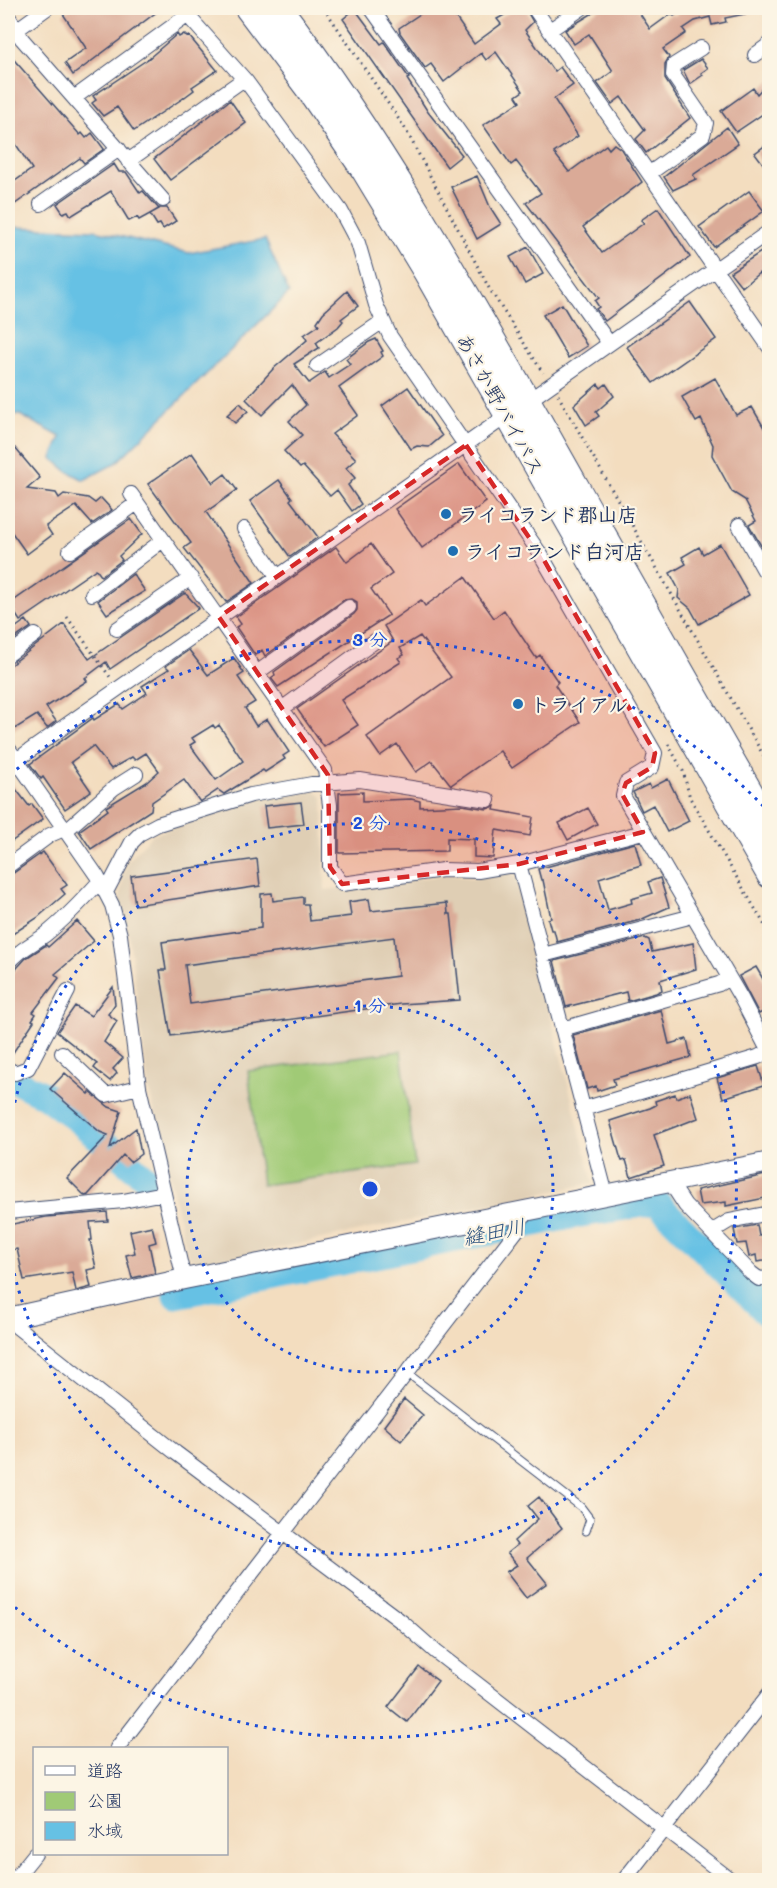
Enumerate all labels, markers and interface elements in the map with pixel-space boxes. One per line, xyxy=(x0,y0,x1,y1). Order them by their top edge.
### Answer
street label: あさか野バイパス xyxy=(451,328,551,480)
place label: ライコランド郡山店 xyxy=(458,501,638,527)
marker: ライコランド郡山店 xyxy=(439,507,453,521)
place label: ライコランド白河店 xyxy=(465,538,645,564)
marker: ライコランド白河店 xyxy=(446,544,460,558)
text: 3 分 xyxy=(352,627,388,651)
place label: トライアル xyxy=(530,691,628,717)
marker: トライアル xyxy=(511,697,525,711)
text: 2 分 xyxy=(353,810,387,834)
text: 1 分 xyxy=(354,993,386,1017)
centre of rings xyxy=(360,1179,380,1199)
water label: 縫田川 xyxy=(461,1212,527,1250)
legend xyxy=(33,1747,228,1855)
text: 道路 xyxy=(87,1758,123,1782)
text: 公園 xyxy=(87,1788,123,1812)
text: 水域 xyxy=(87,1818,123,1842)

